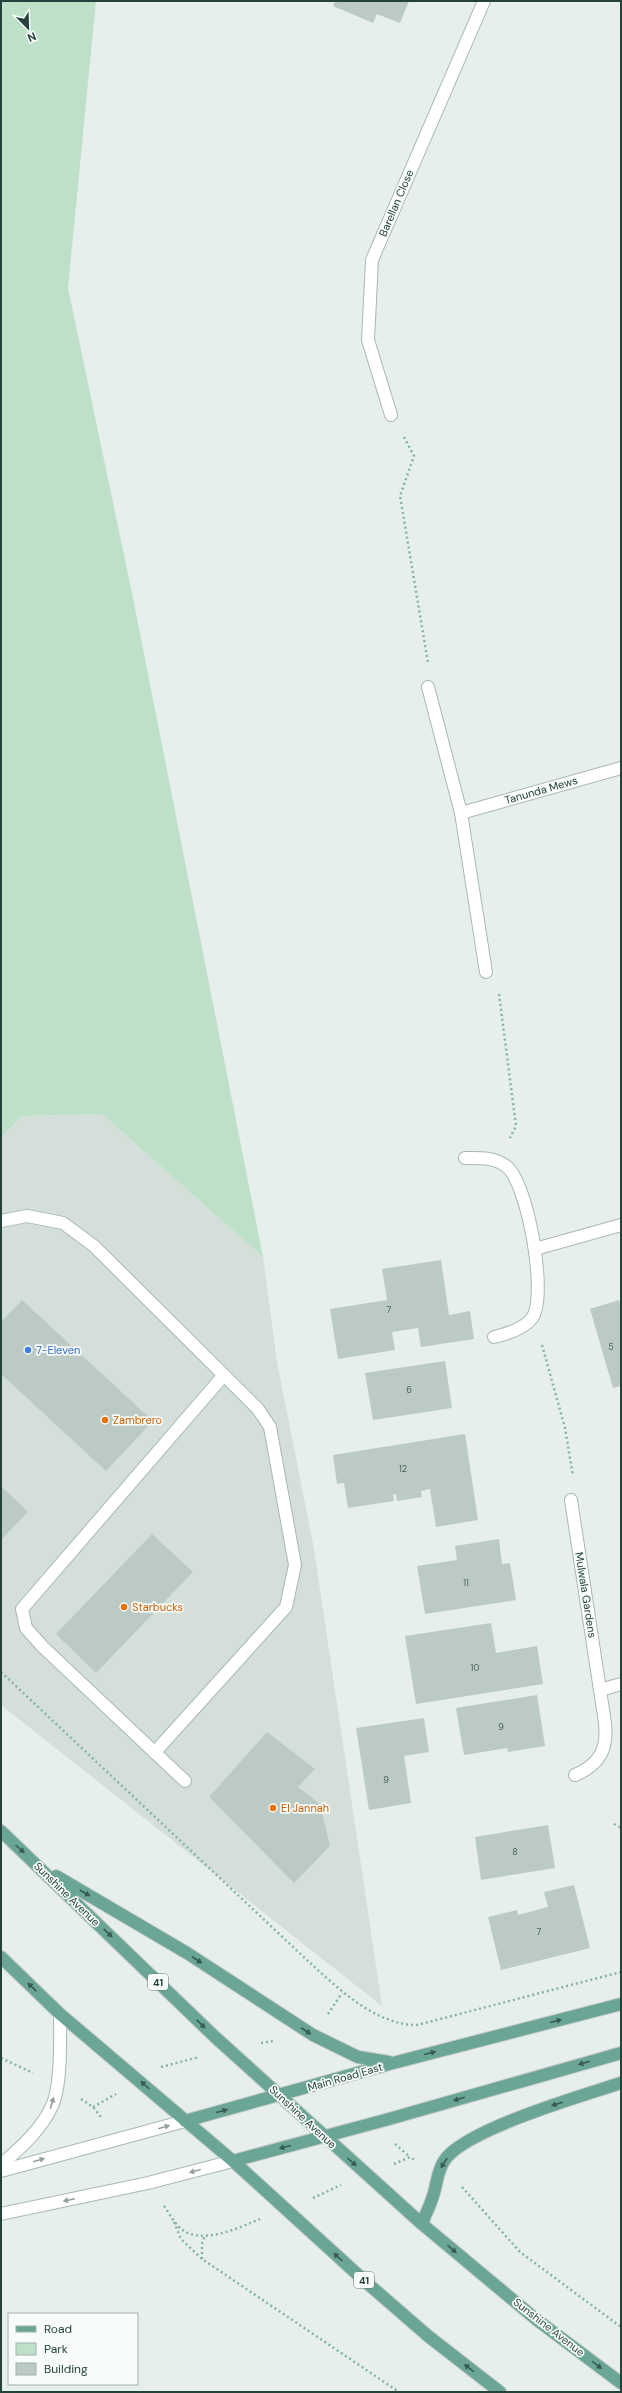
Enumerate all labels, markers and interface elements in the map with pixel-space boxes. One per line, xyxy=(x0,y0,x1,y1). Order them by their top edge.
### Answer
north arrow xyxy=(8,8,48,48)
text: N xyxy=(25,29,38,45)
street label: Barellan Close xyxy=(376,167,416,239)
street label: Tanunda Mews xyxy=(503,773,579,807)
house number: 7 xyxy=(387,1304,392,1316)
house number: 5 xyxy=(608,1341,614,1353)
place label: 7-Eleven xyxy=(36,1343,80,1357)
marker: 7-Eleven xyxy=(23,1345,33,1355)
house number: 6 xyxy=(406,1384,412,1396)
place label: Zambrero xyxy=(113,1413,162,1427)
marker: Zambrero xyxy=(100,1415,110,1425)
house number: 12 xyxy=(399,1463,407,1475)
street label: Mulwala Gardens xyxy=(572,1551,600,1639)
house number: 11 xyxy=(463,1577,469,1589)
place label: Starbucks xyxy=(132,1600,183,1614)
marker: Starbucks xyxy=(119,1602,129,1612)
house number: 10 xyxy=(471,1662,479,1674)
house number: 9 xyxy=(498,1721,504,1733)
house number: 9 xyxy=(383,1774,389,1786)
place label: El Jannah xyxy=(281,1801,329,1815)
marker: El Jannah xyxy=(268,1803,278,1813)
one-way arrow xyxy=(15,1844,25,1854)
house number: 8 xyxy=(512,1846,518,1858)
street label: Sunshine Avenue xyxy=(31,1859,103,1929)
one-way arrow xyxy=(79,1890,91,1897)
house number: 7 xyxy=(537,1926,542,1938)
one-way arrow xyxy=(103,1928,113,1938)
one-way arrow xyxy=(192,1956,202,1964)
road number: 41 xyxy=(148,1974,168,1990)
one-way arrow xyxy=(27,1982,37,1992)
one-way arrow xyxy=(550,2018,562,2024)
one-way arrow xyxy=(196,2019,206,2029)
one-way arrow xyxy=(300,2027,312,2034)
one-way arrow xyxy=(425,2050,437,2056)
street label: Main Road East xyxy=(306,2060,384,2094)
one-way arrow xyxy=(577,2060,589,2066)
one-way arrow xyxy=(140,2081,151,2090)
street label: Sunshine Avenue xyxy=(267,2082,339,2152)
one-way arrow xyxy=(452,2096,464,2102)
one-way arrow xyxy=(49,2097,55,2109)
one-way arrow xyxy=(551,2101,563,2107)
one-way arrow xyxy=(216,2108,228,2114)
one-way arrow xyxy=(158,2124,170,2130)
one-way arrow xyxy=(279,2144,291,2150)
one-way arrow xyxy=(33,2157,45,2163)
one-way arrow xyxy=(348,2157,357,2166)
one-way arrow xyxy=(440,2157,447,2169)
one-way arrow xyxy=(189,2168,202,2174)
one-way arrow xyxy=(63,2197,75,2203)
one-way arrow xyxy=(446,2245,457,2254)
one-way arrow xyxy=(333,2252,343,2261)
road number: 41 xyxy=(354,2272,374,2288)
street label: Sunshine Avenue xyxy=(511,2295,587,2359)
legend xyxy=(8,2313,138,2385)
text: Road xyxy=(44,2321,72,2337)
text: Park xyxy=(44,2341,68,2357)
text: Building xyxy=(44,2361,88,2377)
one-way arrow xyxy=(592,2361,603,2369)
one-way arrow xyxy=(464,2364,475,2372)

